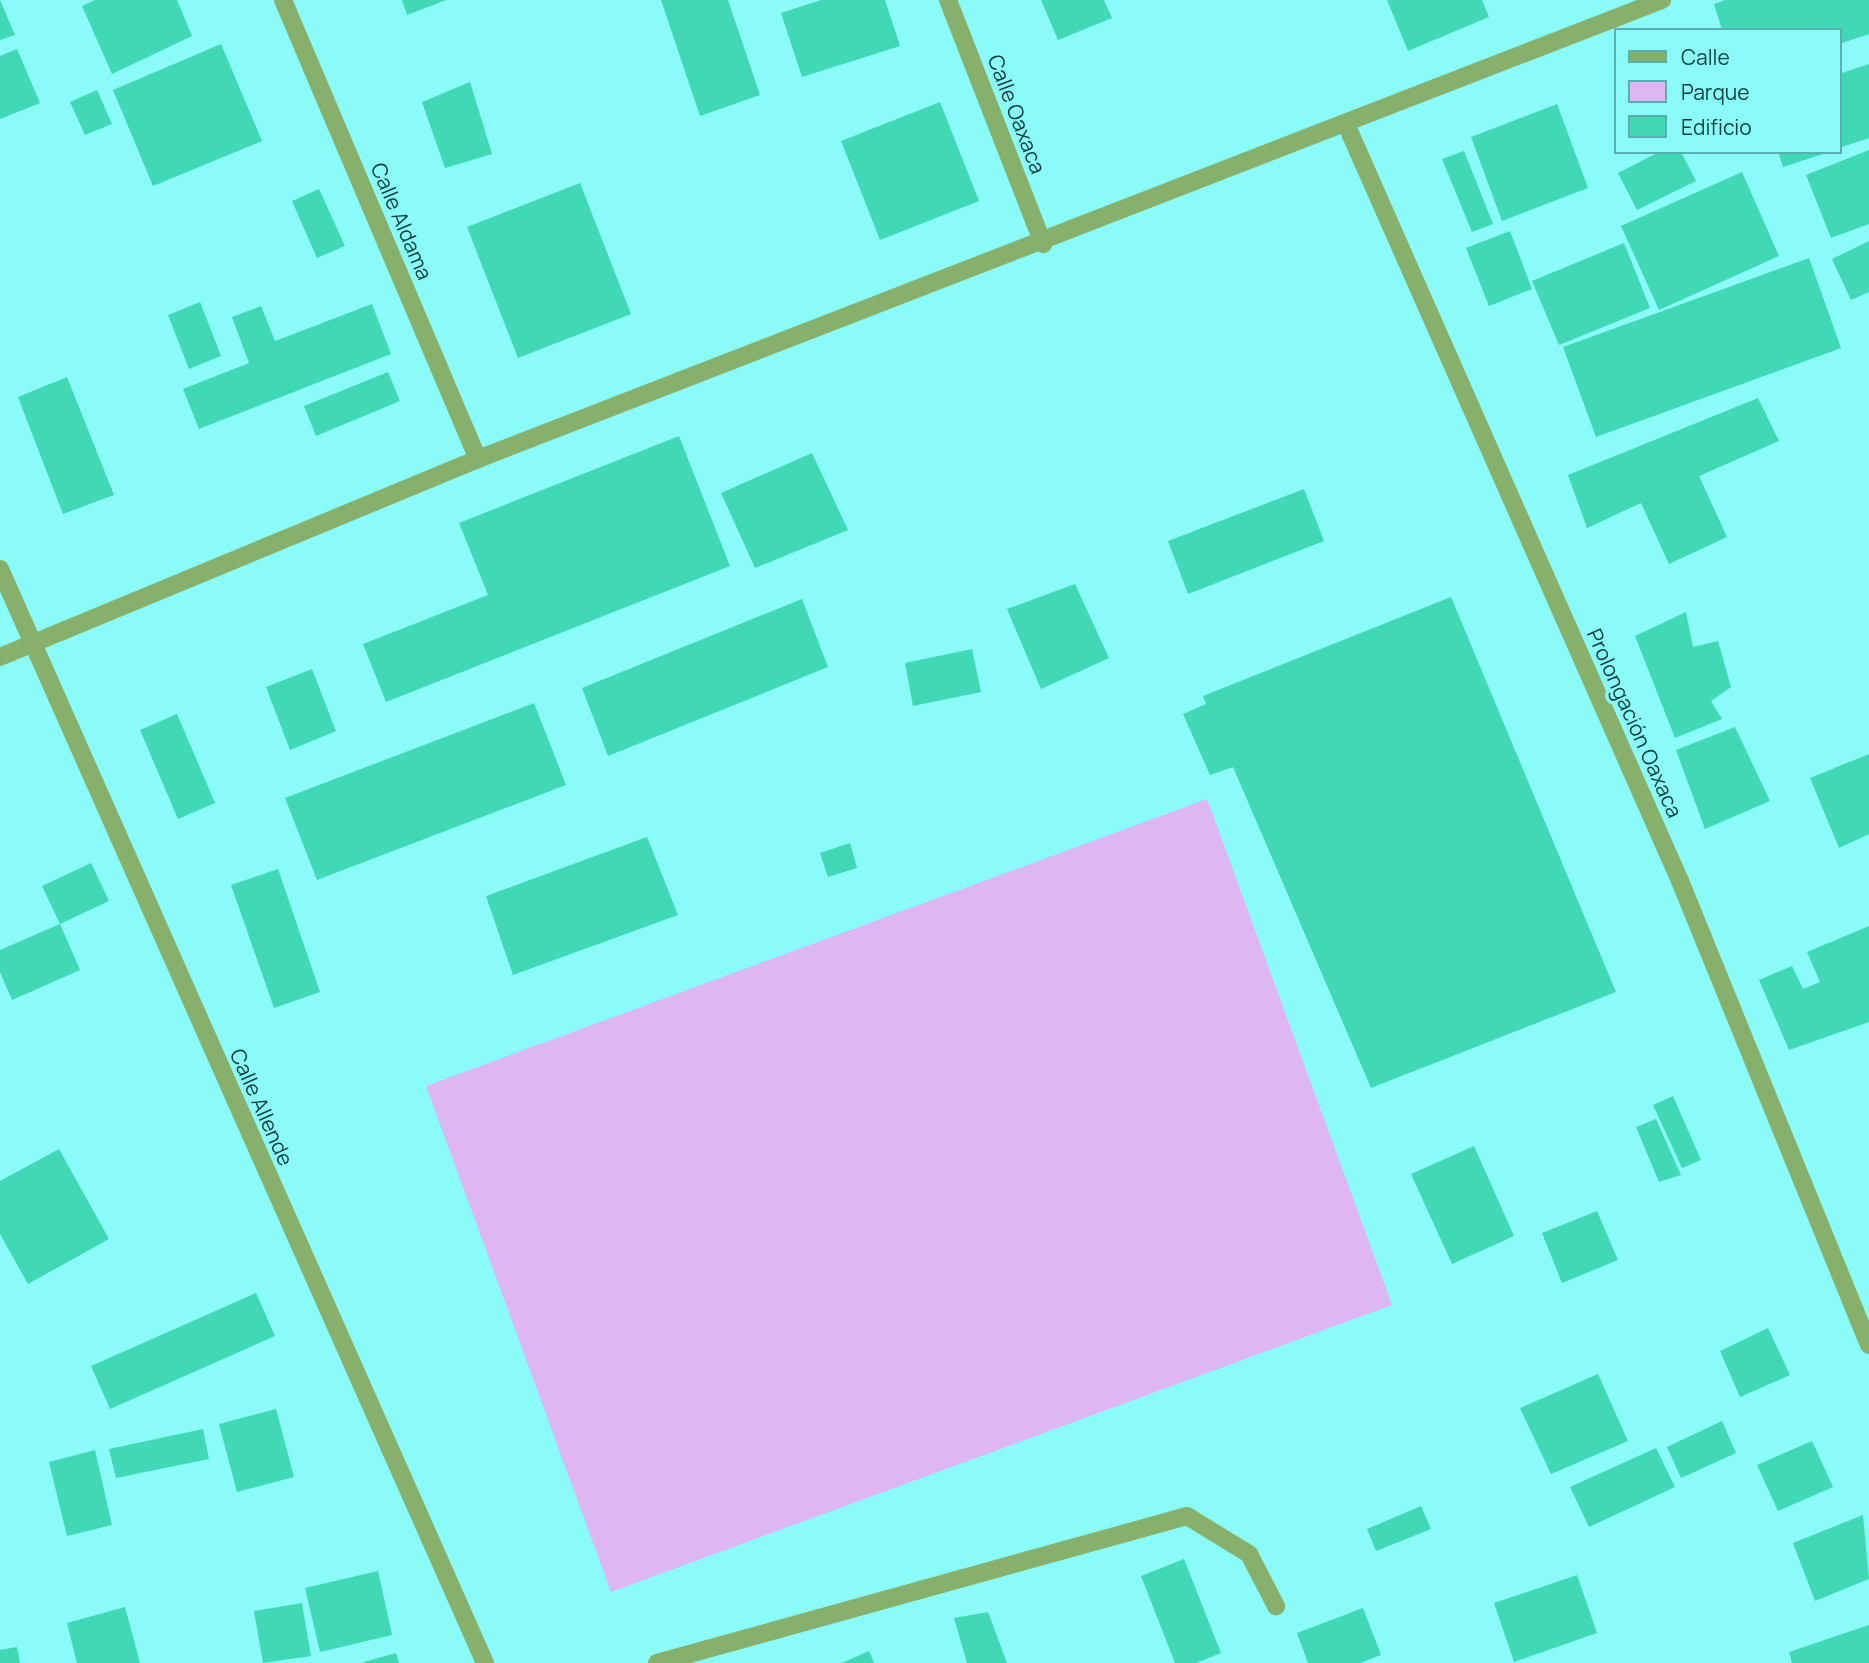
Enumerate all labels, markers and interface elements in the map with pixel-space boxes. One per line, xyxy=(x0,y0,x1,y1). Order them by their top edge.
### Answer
legend xyxy=(1614,28,1841,154)
text: Calle xyxy=(1681,43,1730,71)
street label: Calle Oaxaca xyxy=(983,51,1051,177)
text: Parque xyxy=(1681,78,1750,106)
text: Edificio xyxy=(1681,113,1752,141)
street label: Calle Aldama xyxy=(366,159,438,283)
street label: Prolongación Oaxaca xyxy=(1582,625,1688,821)
street label: Calle Allende xyxy=(225,1045,299,1169)

